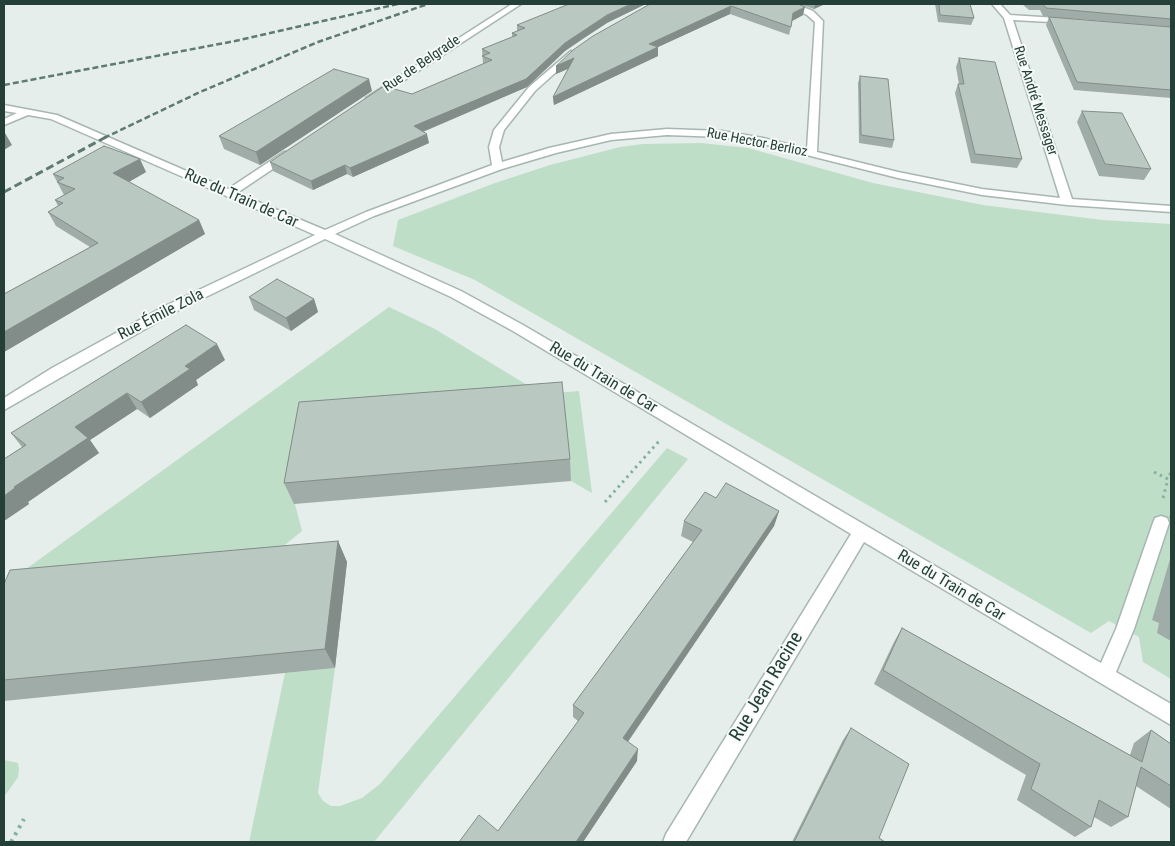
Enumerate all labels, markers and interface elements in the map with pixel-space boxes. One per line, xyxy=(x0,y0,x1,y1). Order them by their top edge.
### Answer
street label: Rue de Belgrade xyxy=(380,32,464,96)
street label: Rue André Messager xyxy=(1009,44,1061,158)
street label: Rue Hector Berlioz xyxy=(705,125,809,161)
street label: Rue du Train de Car xyxy=(181,165,301,233)
street label: Rue Émile Zola xyxy=(115,285,207,345)
street label: Rue du Train de Car xyxy=(546,338,660,418)
street label: Rue du Train de Car xyxy=(894,546,1008,626)
street label: Rue Jean Racine xyxy=(725,628,809,746)

